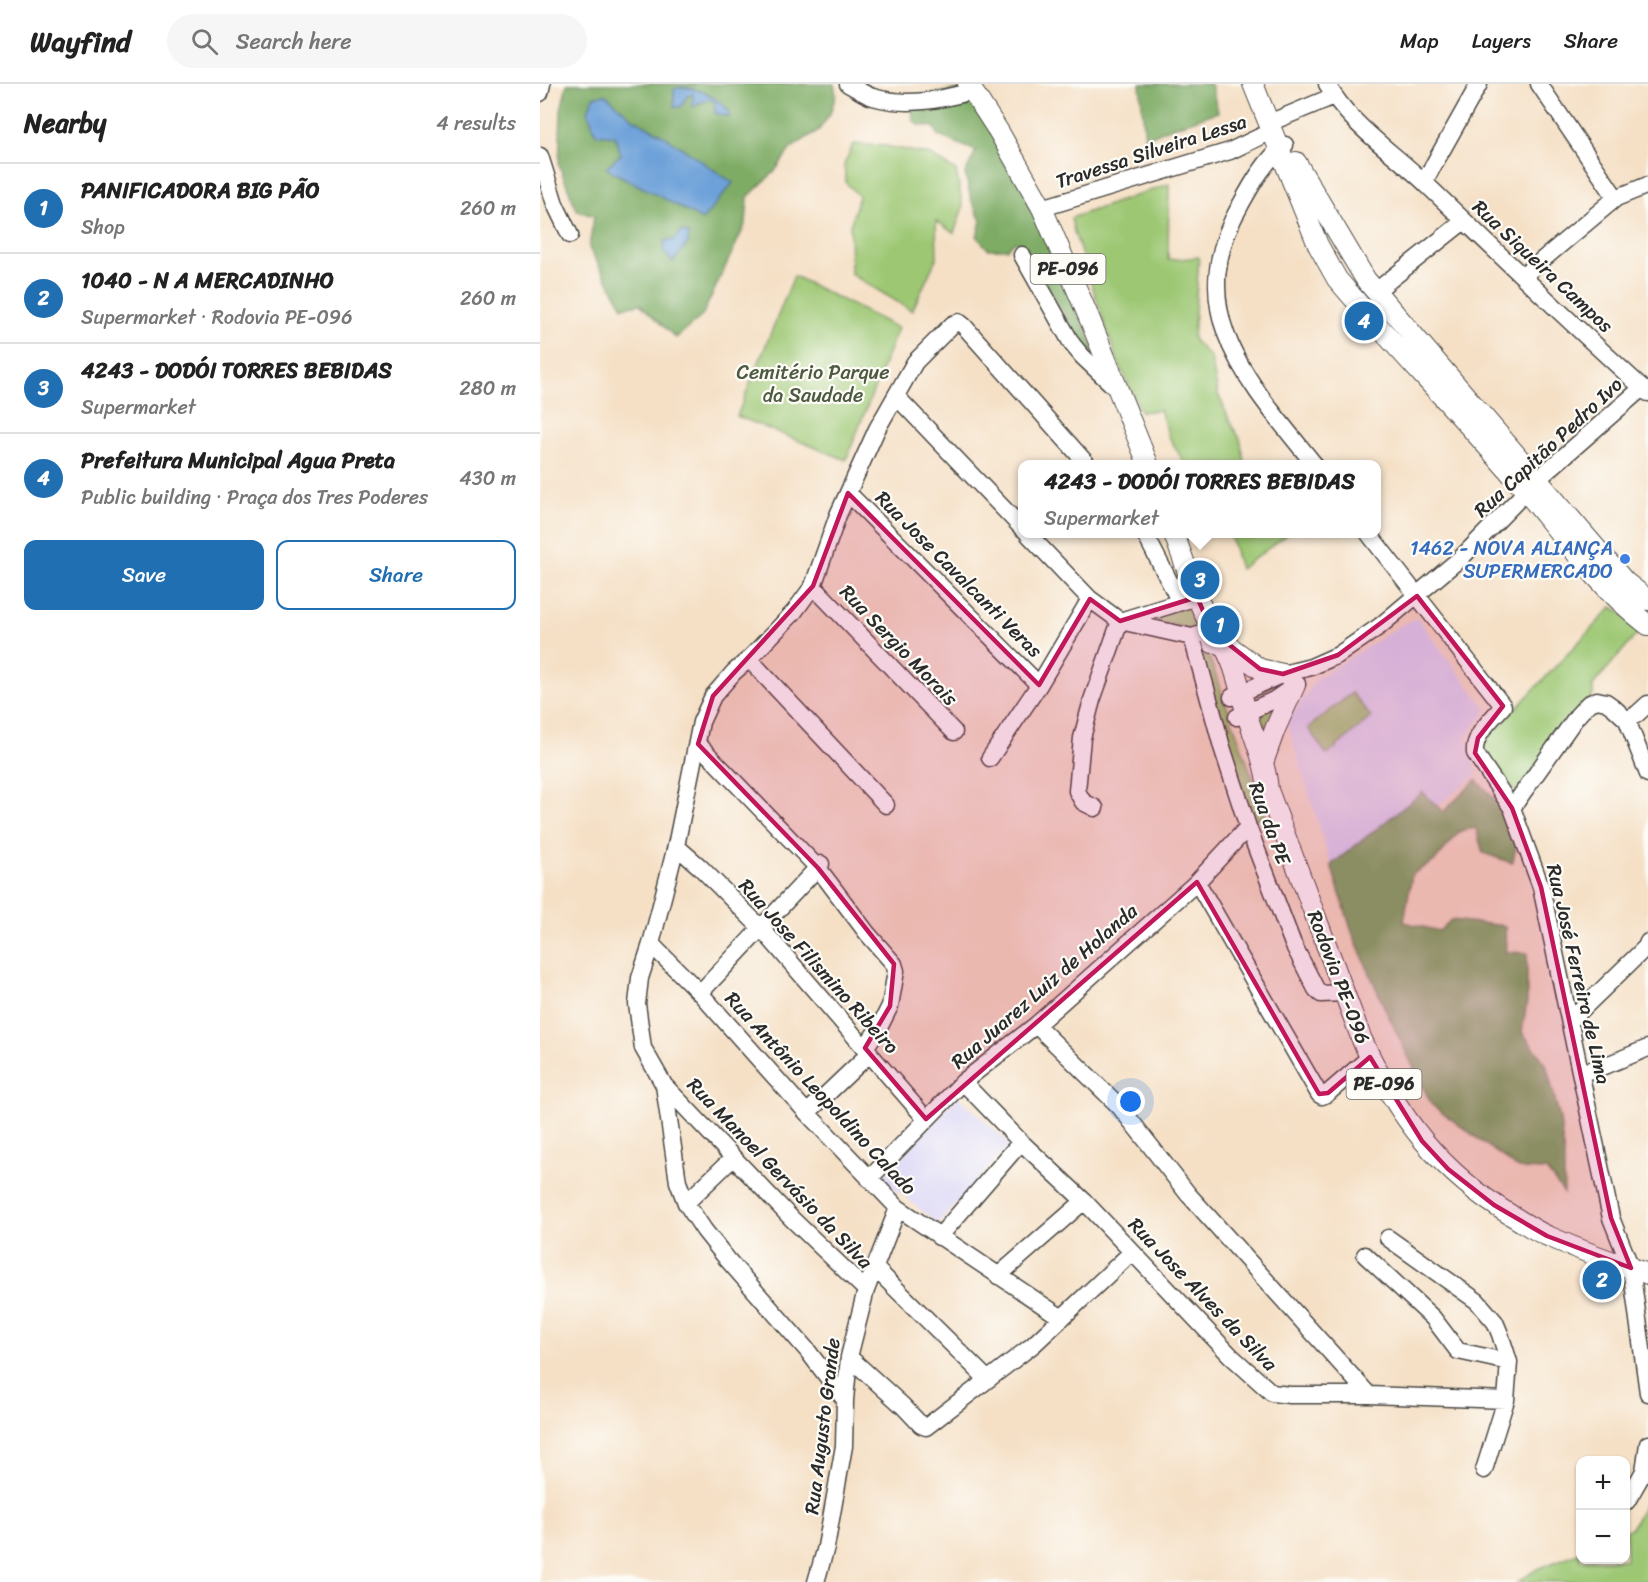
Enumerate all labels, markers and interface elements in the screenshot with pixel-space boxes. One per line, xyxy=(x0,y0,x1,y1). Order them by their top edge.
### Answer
search box xyxy=(167,14,587,68)
text: Wayfind xyxy=(30,17,131,66)
text: Search here xyxy=(236,22,352,61)
text: Map xyxy=(1400,22,1439,60)
text: Layers xyxy=(1472,22,1531,60)
text: Share xyxy=(1564,22,1618,60)
icon: search xyxy=(188,25,221,58)
text: Nearby xyxy=(24,100,106,146)
street label: Travessa Silveira Lessa xyxy=(1051,104,1251,199)
text: 4 results xyxy=(436,106,516,141)
text: PANIFICADORA BIG PÃO xyxy=(81,171,320,210)
text: 1 xyxy=(39,191,48,226)
text: 260 m xyxy=(460,191,516,226)
street label: Rua Siqueira Campos xyxy=(1464,191,1622,342)
text: Shop xyxy=(81,210,125,245)
road number: PE-096 xyxy=(1030,254,1106,284)
text: 1040 - N A MERCADINHO xyxy=(81,261,334,300)
text: 2 xyxy=(38,281,49,316)
text: 260 m xyxy=(460,281,516,316)
pin: 4 xyxy=(1344,298,1384,344)
text: Supermarket · Rodovia PE-096 xyxy=(81,300,353,335)
text: 4243 - DODÓI TORRES BEBIDAS xyxy=(81,351,392,390)
park label: Cemitério Parque da Saudade xyxy=(737,355,889,413)
street label: Rua Capitão Pedro Ivo xyxy=(1465,368,1631,526)
text: 3 xyxy=(38,371,49,406)
text: 280 m xyxy=(459,371,516,406)
text: Supermarket xyxy=(81,390,196,425)
text: Prefeitura Municipal Agua Preta xyxy=(81,441,395,480)
popup xyxy=(1018,460,1381,538)
text: 4 xyxy=(37,461,50,496)
text: 430 m xyxy=(459,461,516,496)
text: 4243 - DODÓI TORRES BEBIDAS xyxy=(1044,462,1355,501)
text: Public building · Praça dos Tres Poderes xyxy=(81,480,428,515)
street label: Rua Jose Cavalcanti Veras xyxy=(866,482,1052,667)
text: Supermarket xyxy=(1044,501,1159,536)
place label: 1462 - NOVA ALIANÇA SUPERMERCADO xyxy=(1410,531,1613,589)
button: Save xyxy=(24,540,264,610)
button: Share xyxy=(276,540,516,610)
marker: 1462 - NOVA ALIANÇA SUPERMERCADO xyxy=(1618,552,1632,566)
pin: 3 xyxy=(1180,558,1220,602)
street label: Rua Sergio Morais xyxy=(831,576,967,715)
pin: 1 xyxy=(1200,602,1240,648)
street label: Rua da PE xyxy=(1238,777,1301,871)
street label: Rua José Ferreira de Lima xyxy=(1536,861,1621,1088)
street label: Rua Jose Filismino Ribeiro xyxy=(730,870,908,1063)
street label: Rua Juarez Luiz de Holanda xyxy=(943,894,1147,1078)
street label: Rodovia PE-096 xyxy=(1297,905,1380,1049)
street label: Rua Antônio Leopoldino Calado xyxy=(716,983,925,1204)
street label: Rua Manoel Gervásio da Silva xyxy=(678,1069,882,1278)
road number: PE-096 xyxy=(1346,1069,1422,1099)
your location xyxy=(1116,1087,1145,1116)
street label: Rua Jose Alves da Silva xyxy=(1119,1209,1287,1380)
pin: 2 xyxy=(1582,1258,1622,1302)
street label: Rua Augusto Grande xyxy=(794,1336,851,1516)
map controls xyxy=(1576,1456,1630,1564)
button: + xyxy=(1576,1456,1630,1510)
button: − xyxy=(1576,1510,1630,1564)

